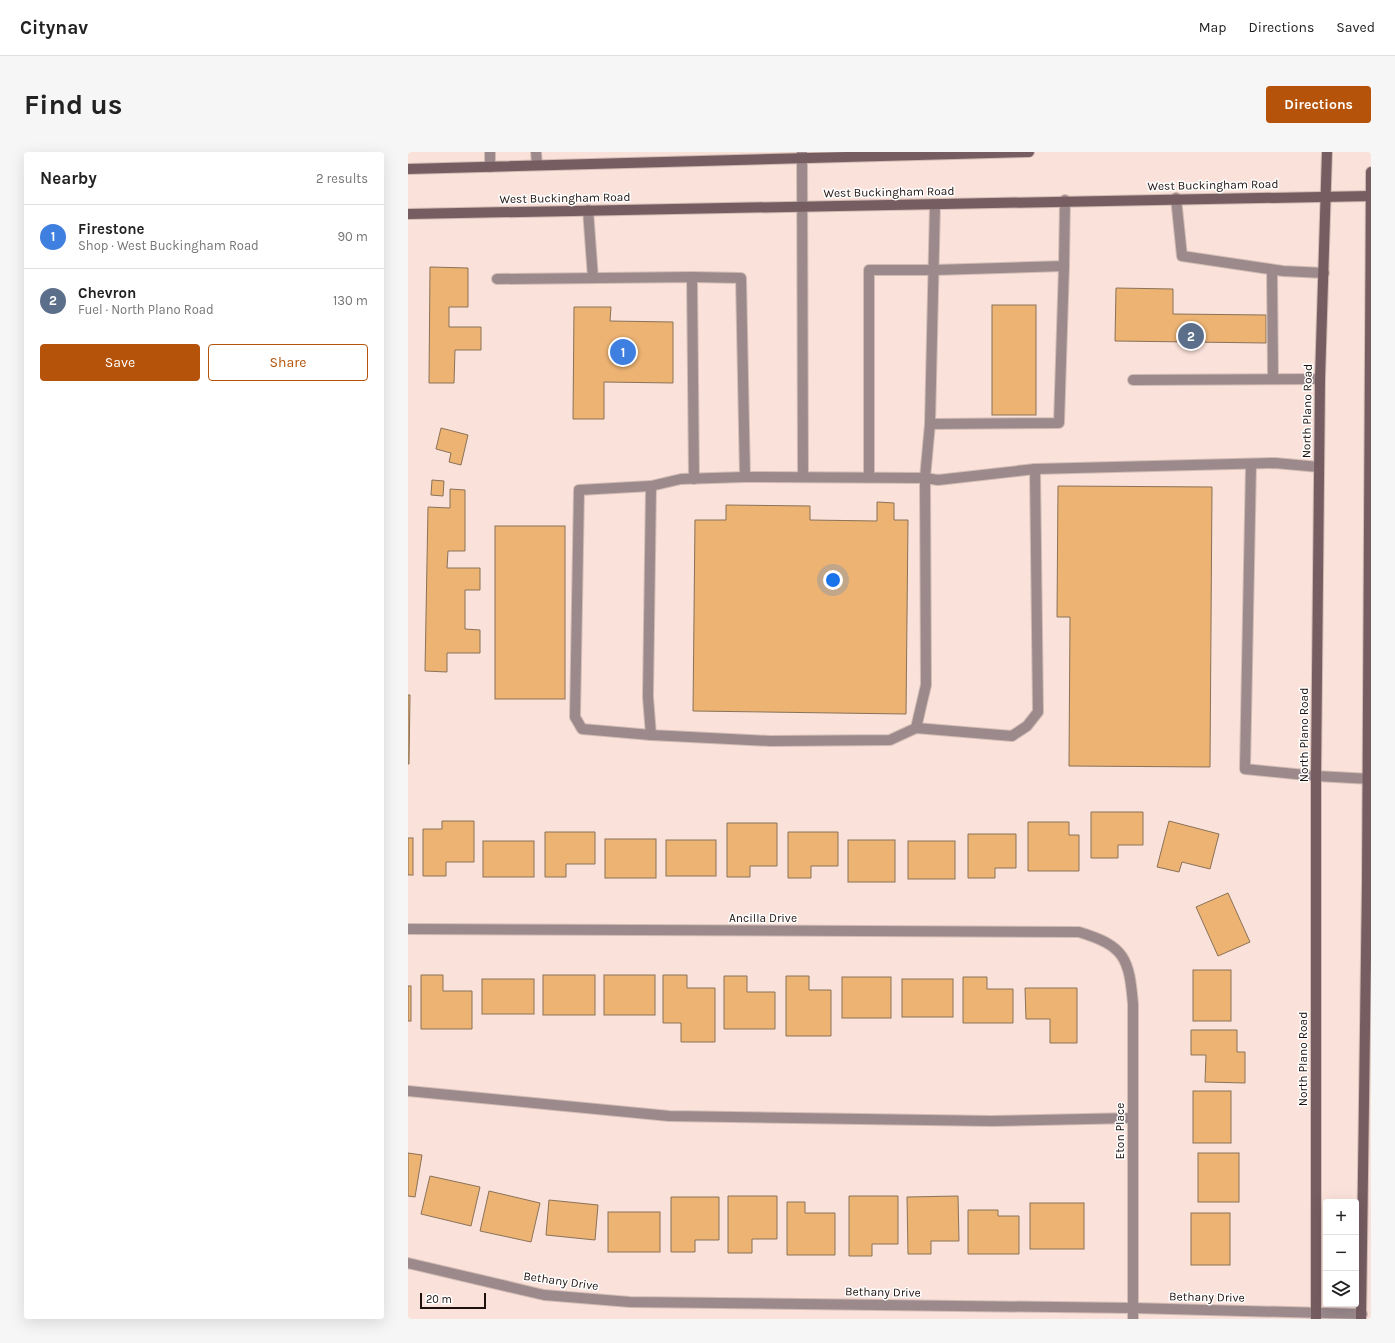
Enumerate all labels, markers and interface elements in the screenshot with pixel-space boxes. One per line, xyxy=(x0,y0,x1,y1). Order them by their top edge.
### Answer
text: Citynav xyxy=(20,17,88,39)
text: Map xyxy=(1199,19,1227,36)
text: Directions xyxy=(1249,19,1314,36)
text: Saved xyxy=(1336,19,1375,36)
button: Directions xyxy=(1266,86,1371,123)
text: Find us xyxy=(24,88,123,121)
text: Nearby xyxy=(40,168,97,188)
text: 2 results xyxy=(316,171,368,186)
street label: West Buckingham Road xyxy=(1147,177,1279,193)
street label: West Buckingham Road xyxy=(823,184,955,200)
street label: West Buckingham Road xyxy=(499,190,631,206)
text: Firestone xyxy=(78,220,145,238)
text: 1 xyxy=(51,229,55,244)
text: 90 m xyxy=(337,229,368,244)
text: Shop · West Buckingham Road xyxy=(78,238,259,253)
text: Chevron xyxy=(78,284,136,302)
text: 2 xyxy=(49,293,57,308)
text: 130 m xyxy=(333,293,368,308)
text: Fuel · North Plano Road xyxy=(78,302,214,317)
pin: 2 xyxy=(1178,321,1204,351)
pin: 1 xyxy=(610,337,636,367)
button: Save xyxy=(40,344,200,381)
button: Share xyxy=(208,344,368,381)
street label: North Plano Road xyxy=(1299,364,1315,458)
your location xyxy=(823,570,843,590)
street label: North Plano Road xyxy=(1297,688,1311,782)
street label: Ancilla Drive xyxy=(729,911,797,925)
street label: North Plano Road xyxy=(1296,1012,1310,1106)
street label: Eton Place xyxy=(1113,1103,1127,1159)
map controls xyxy=(1323,1199,1359,1307)
button: + xyxy=(1323,1199,1359,1235)
button: − xyxy=(1323,1235,1359,1271)
street label: Bethany Drive xyxy=(523,1269,599,1293)
button: layers xyxy=(1323,1271,1359,1307)
street label: Bethany Drive xyxy=(845,1284,921,1300)
street label: Bethany Drive xyxy=(1169,1289,1245,1305)
scale bar xyxy=(420,1291,486,1310)
text: 20 m xyxy=(426,1293,452,1306)

